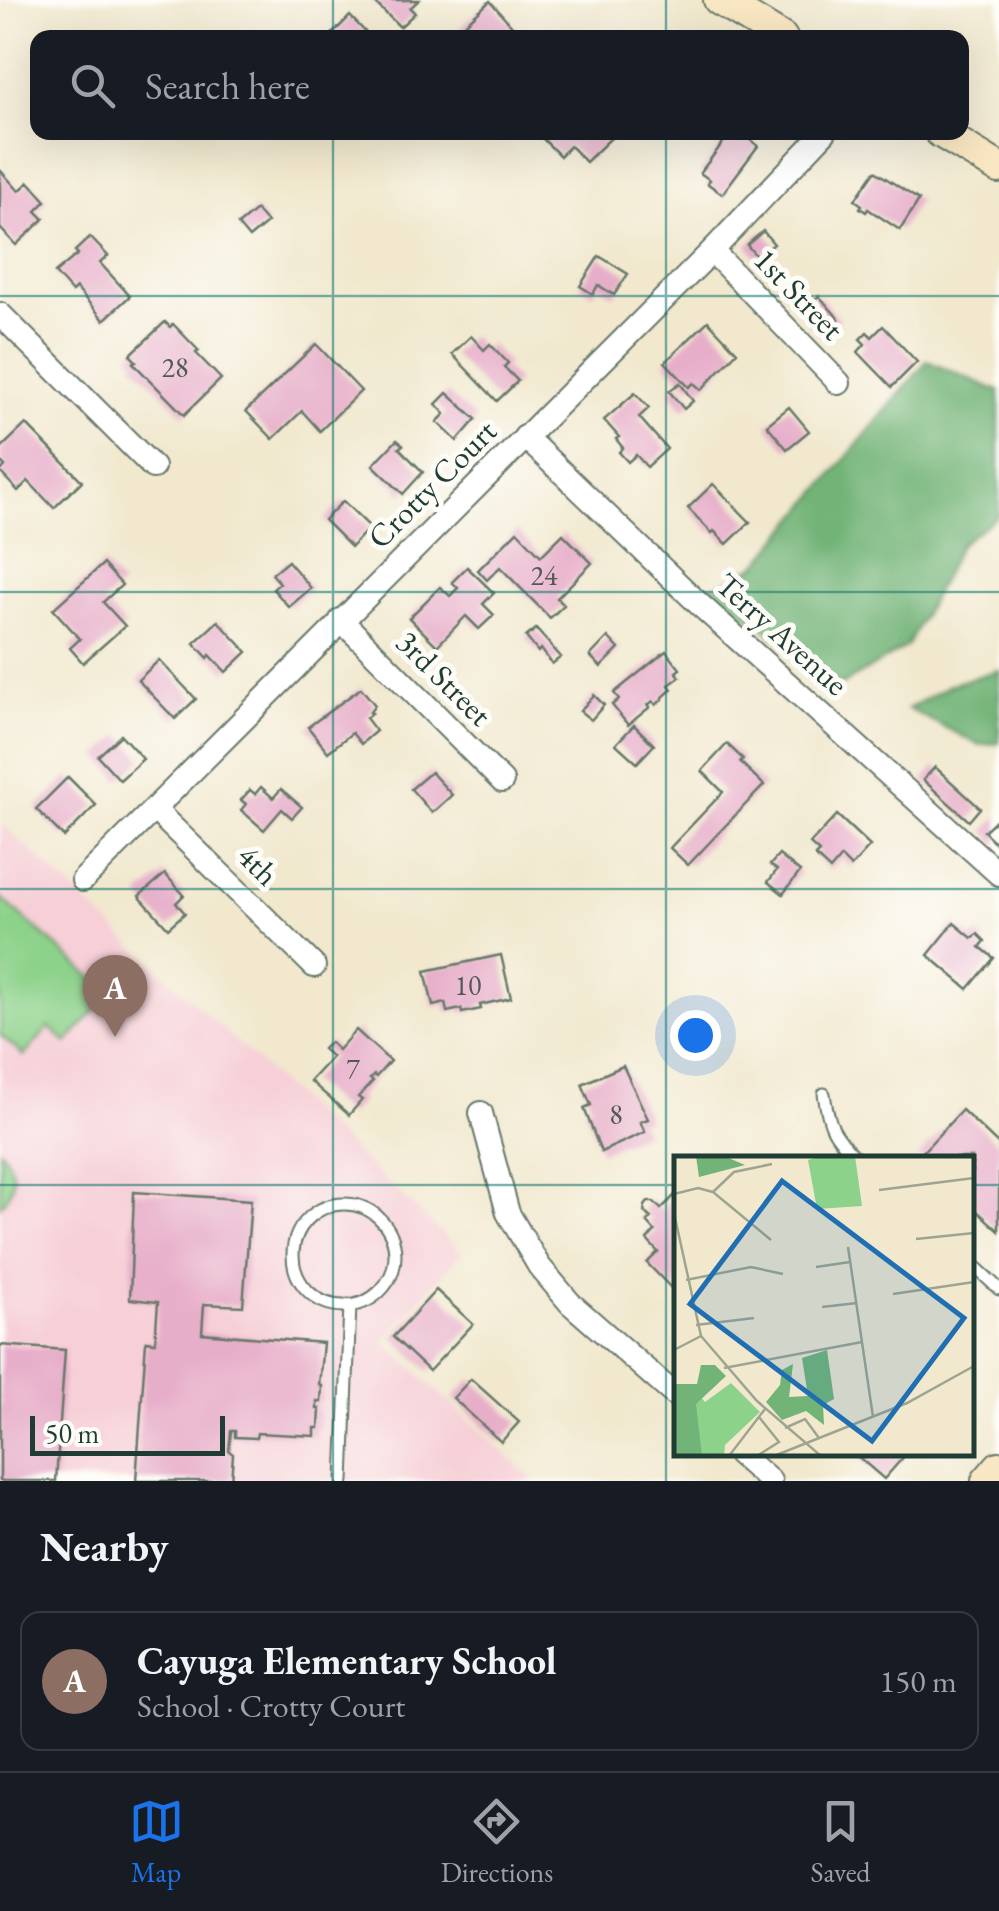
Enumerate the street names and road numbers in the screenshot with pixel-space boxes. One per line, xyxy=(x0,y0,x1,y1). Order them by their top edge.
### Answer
street label: 1st Street xyxy=(745,239,853,349)
street label: Crotty Court xyxy=(358,410,506,558)
street label: Terry Avenue xyxy=(707,563,857,705)
street label: 3rd Street xyxy=(387,621,501,735)
street label: 4th xyxy=(228,835,288,895)

